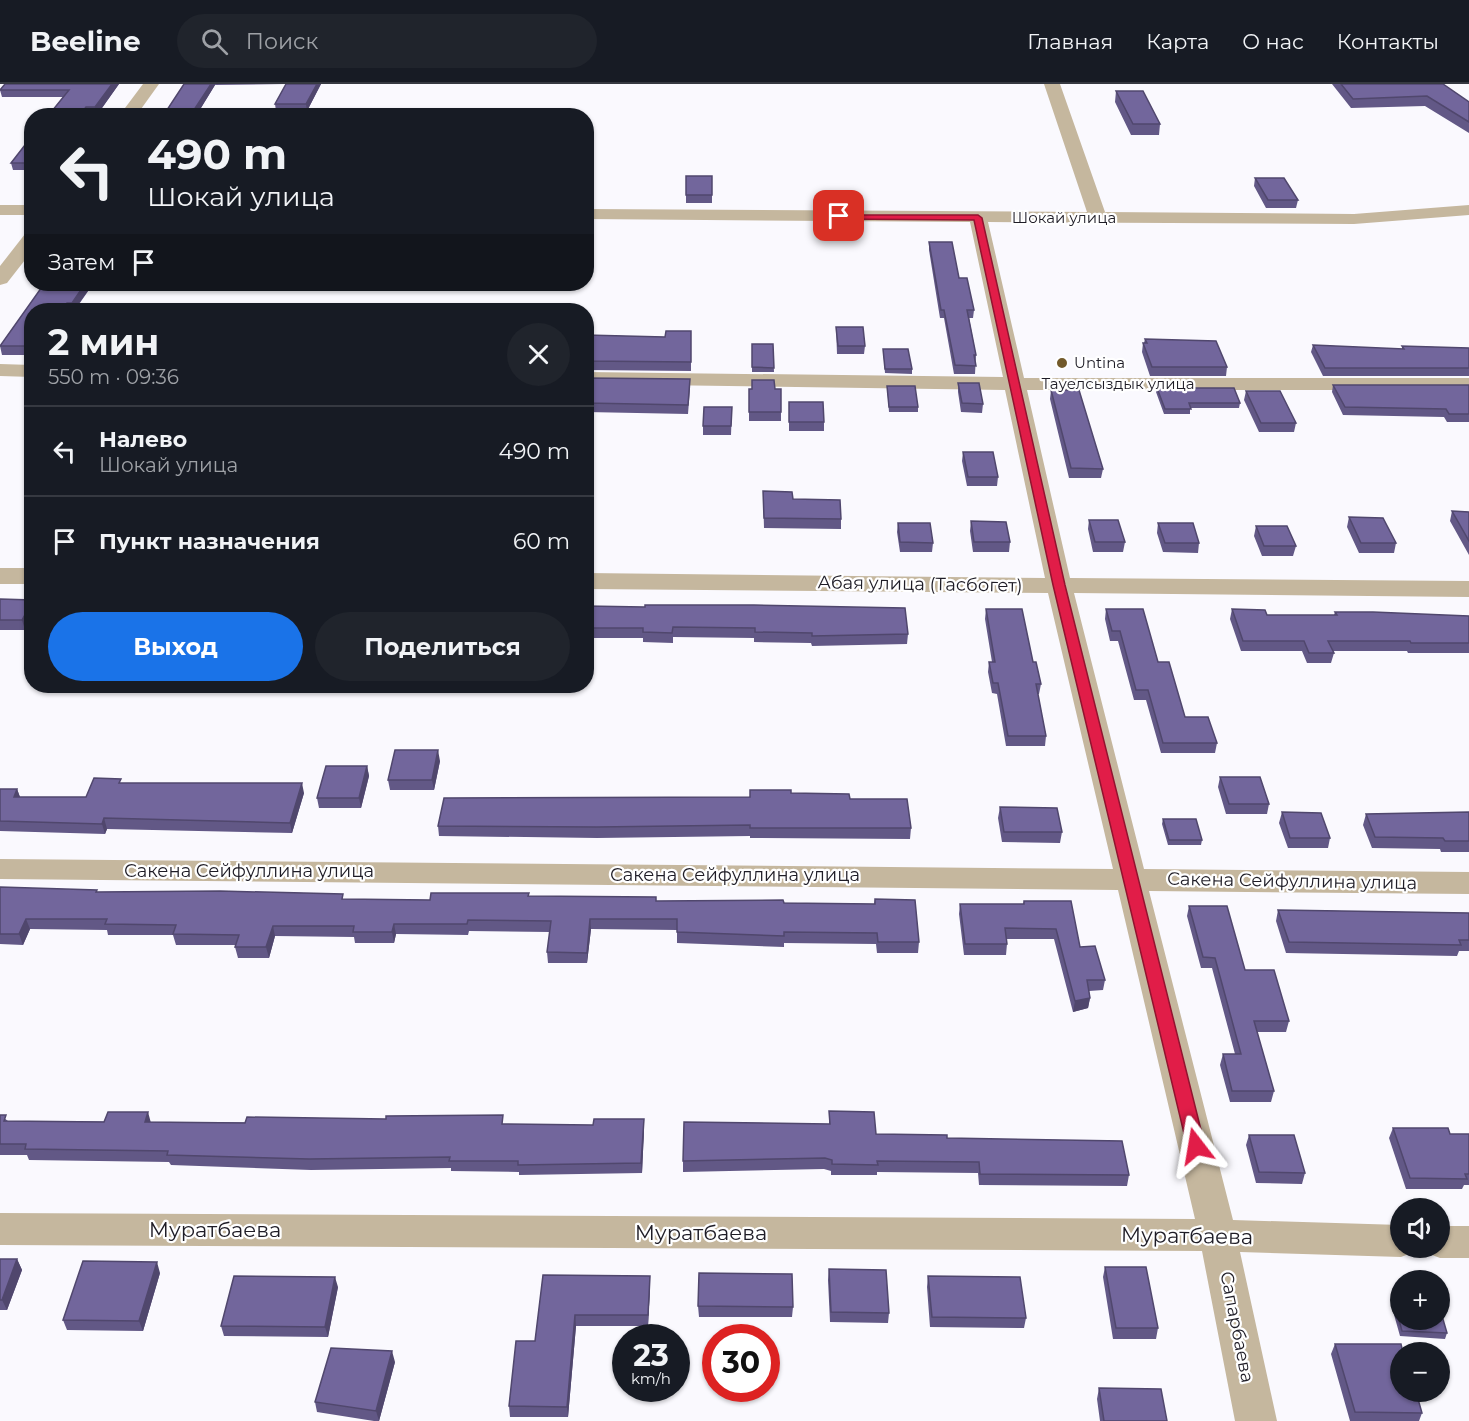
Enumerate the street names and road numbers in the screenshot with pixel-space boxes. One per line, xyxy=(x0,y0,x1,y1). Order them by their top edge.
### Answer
street label: Шокай улица xyxy=(1012,208,1116,227)
street label: Тауелсыздык улица xyxy=(1041,374,1195,393)
street label: Абая улица (Тасбогет) xyxy=(817,571,1023,597)
street label: Сакена Сейфуллина улица xyxy=(124,860,374,882)
street label: Сакена Сейфуллина улица xyxy=(610,864,860,886)
street label: Сакена Сейфуллина улица xyxy=(1167,868,1417,894)
street label: Муратбаева xyxy=(149,1217,281,1242)
street label: Муратбаева xyxy=(635,1220,767,1245)
street label: Муратбаева xyxy=(1121,1222,1253,1249)
street label: Сапарбаева xyxy=(1215,1269,1259,1385)

